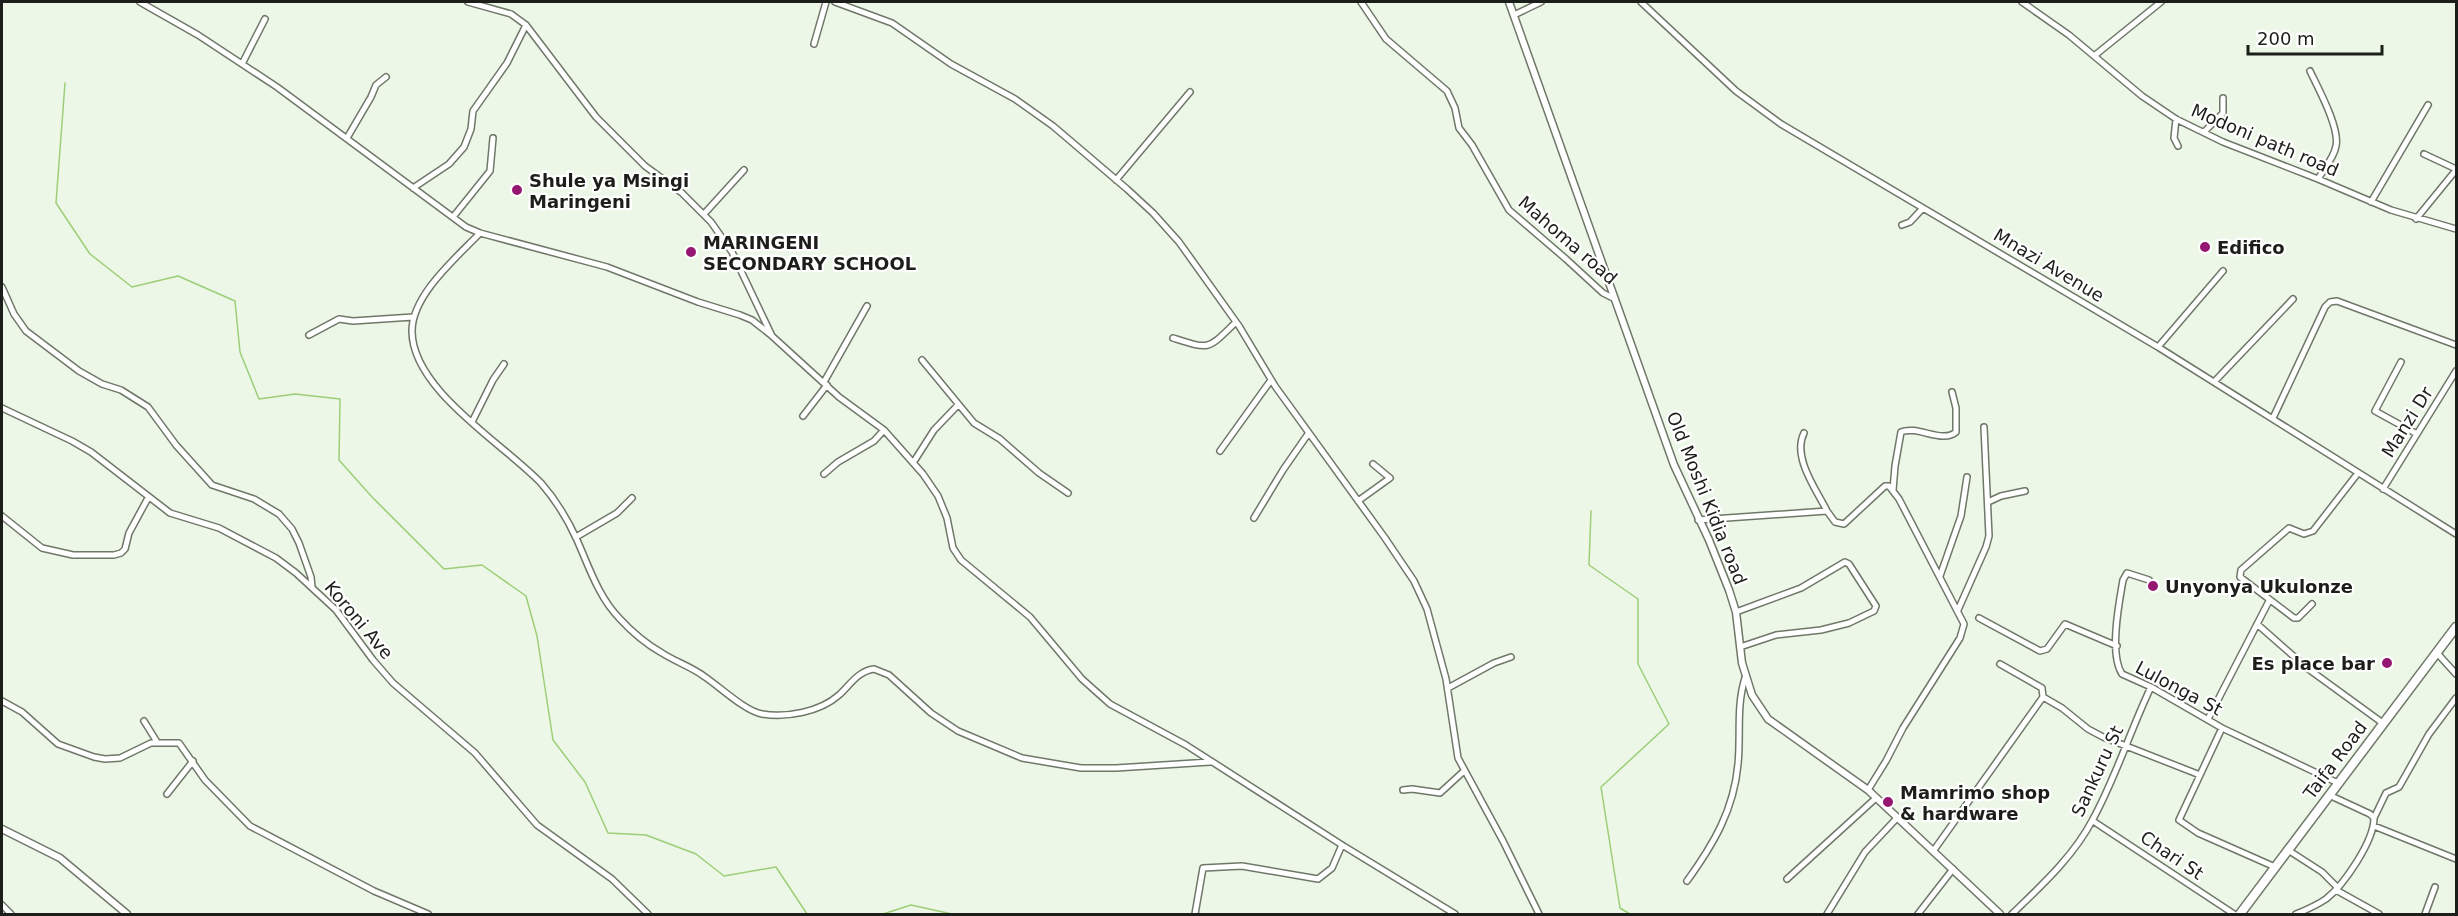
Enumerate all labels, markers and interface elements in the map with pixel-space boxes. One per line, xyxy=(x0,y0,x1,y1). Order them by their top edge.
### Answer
scale bar xyxy=(2248,18,2382,56)
text: 200 m xyxy=(2257,28,2315,49)
street label: Modoni path road xyxy=(2188,99,2342,181)
place label: Shule ya Msingi Maringeni xyxy=(529,170,689,212)
marker: Shule ya Msingi Maringeni xyxy=(510,183,524,197)
street label: Mahoma road xyxy=(1514,191,1622,289)
street label: Mnazi Avenue xyxy=(1990,224,2108,306)
place label: MARINGENI SECONDARY SCHOOL xyxy=(703,232,916,274)
place label: Edifico xyxy=(2217,237,2285,258)
marker: Edifico xyxy=(2198,240,2212,254)
marker: MARINGENI SECONDARY SCHOOL xyxy=(684,245,698,259)
street label: Manzi Dr xyxy=(2377,382,2437,461)
street label: Old Moshi Kidia road xyxy=(1663,408,1751,588)
place label: Unyonya Ukulonze xyxy=(2165,576,2353,597)
street label: Koroni Ave xyxy=(320,577,398,663)
marker: Unyonya Ukulonze xyxy=(2146,579,2160,593)
place label: Es place bar xyxy=(2251,653,2375,674)
street label: Lulonga St xyxy=(2132,656,2226,720)
marker: Es place bar xyxy=(2380,656,2394,670)
street label: Taifa Road xyxy=(2298,717,2371,804)
street label: Sankuru St xyxy=(2067,722,2127,820)
place label: Mamrimo shop & hardware xyxy=(1900,782,2050,824)
marker: Mamrimo shop & hardware xyxy=(1881,795,1895,809)
street label: Chari St xyxy=(2136,826,2208,884)

